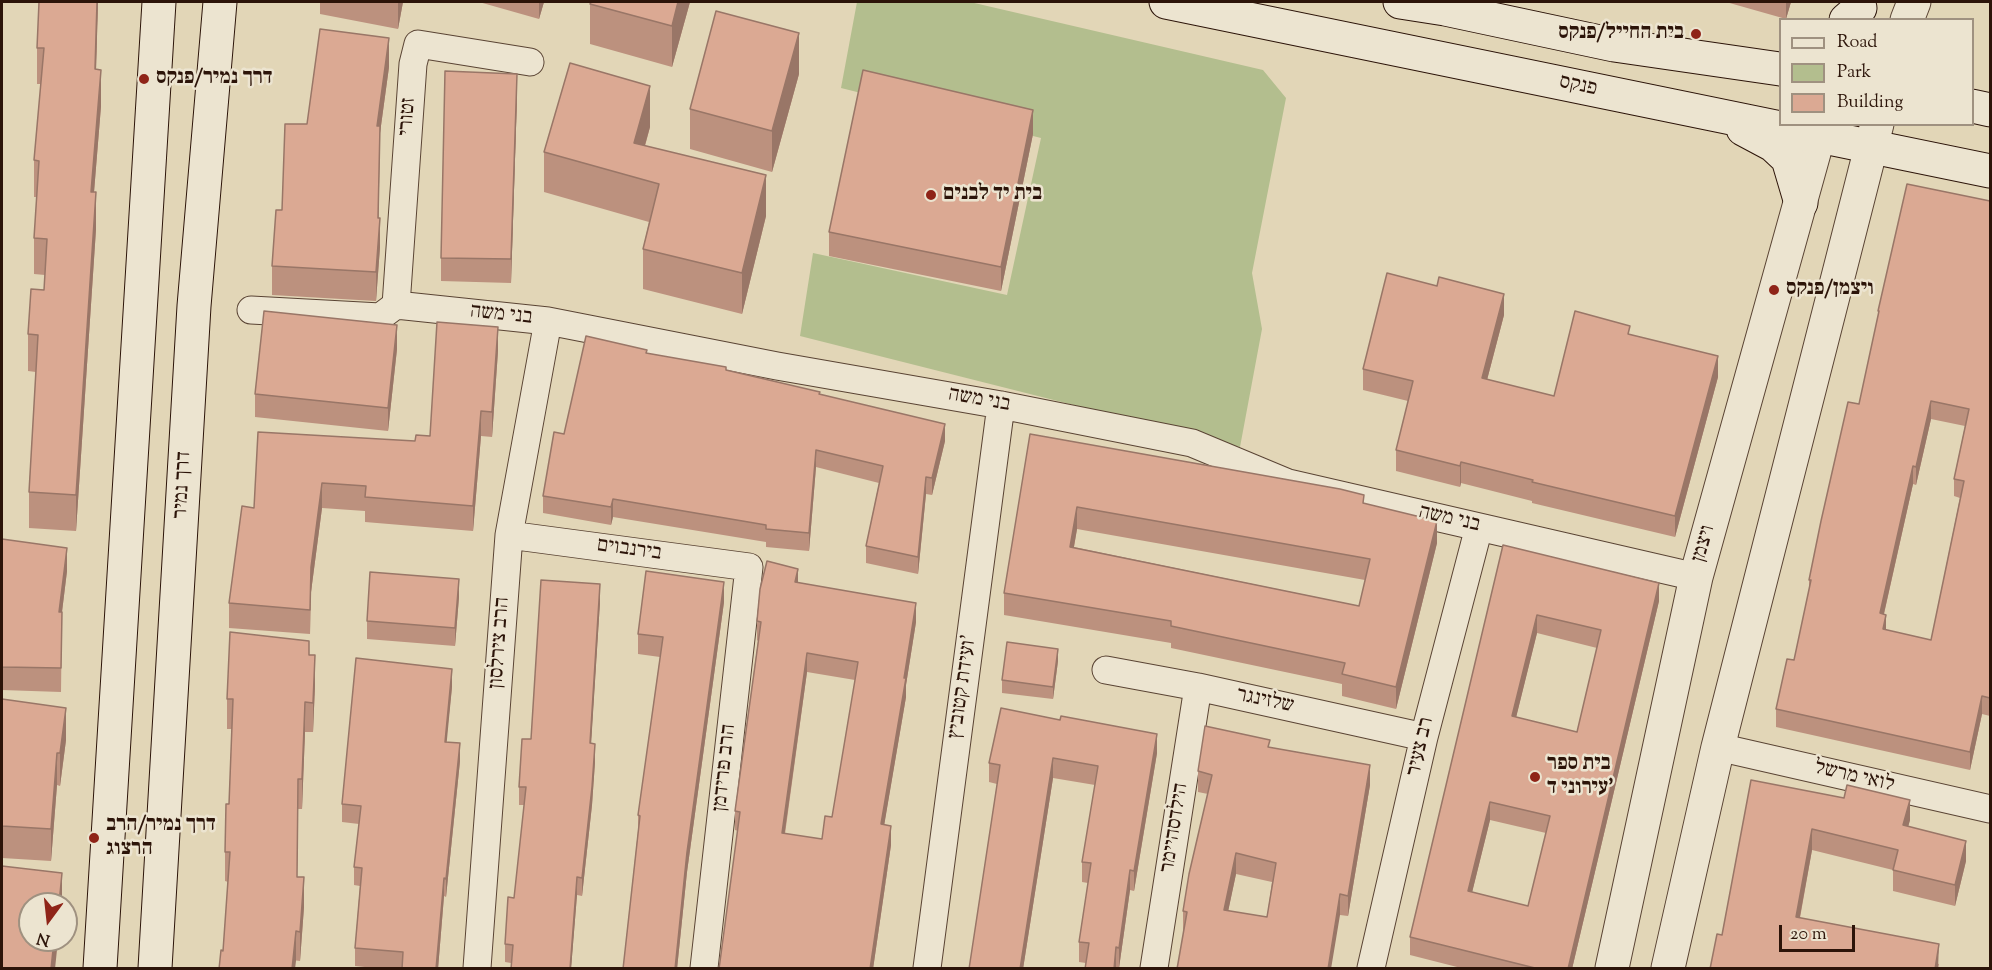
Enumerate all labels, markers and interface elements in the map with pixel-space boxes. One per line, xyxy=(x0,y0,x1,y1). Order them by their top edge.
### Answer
legend xyxy=(1779,18,1974,126)
place label: בית החייל/פנקס xyxy=(1558,21,1684,47)
marker: בית החייל/פנקס xyxy=(1689,27,1703,41)
text: Road xyxy=(1837,30,1877,56)
text: Park xyxy=(1837,60,1871,86)
place label: דרך נמיר/פנקס xyxy=(156,66,272,92)
street label: פנקס xyxy=(1557,71,1599,103)
marker: דרך נמיר/פנקס xyxy=(137,72,151,86)
text: Building xyxy=(1837,90,1903,116)
street label: זטורי xyxy=(395,97,423,137)
place label: בית יד לבנים xyxy=(943,182,1042,208)
marker: בית יד לבנים xyxy=(924,188,938,202)
place label: ויצמן/פנקס xyxy=(1786,277,1874,303)
marker: ויצמן/פנקס xyxy=(1767,283,1781,297)
street label: בני משה xyxy=(469,300,533,332)
street label: בני משה xyxy=(946,383,1012,419)
street label: דרך נמיר xyxy=(170,451,198,519)
street label: בני משה xyxy=(1416,501,1482,539)
street label: ויצמן xyxy=(1688,522,1722,566)
street label: בירנבוים xyxy=(595,534,663,568)
street label: הרב צירלסון xyxy=(485,596,517,690)
street label: ועידת קטוביץ' xyxy=(944,633,984,741)
street label: שלזינגר xyxy=(1234,684,1296,720)
street label: רב צעיר xyxy=(1403,715,1441,779)
street label: הרב פרידמן xyxy=(709,723,743,813)
place label: בית ספר עירוני ד' xyxy=(1547,752,1614,802)
street label: לואי מרשל xyxy=(1811,757,1897,799)
marker: בית ספר עירוני ד' xyxy=(1528,770,1542,784)
street label: הילדסהיימר xyxy=(1156,781,1196,875)
place label: דרך נמיר/הרב הרצוג xyxy=(106,813,216,863)
marker: דרך נמיר/הרב הרצוג xyxy=(87,831,101,845)
north arrow xyxy=(18,892,78,952)
scale bar xyxy=(1782,913,1858,951)
text: 20 m xyxy=(1790,922,1827,948)
text: N xyxy=(35,925,53,951)

